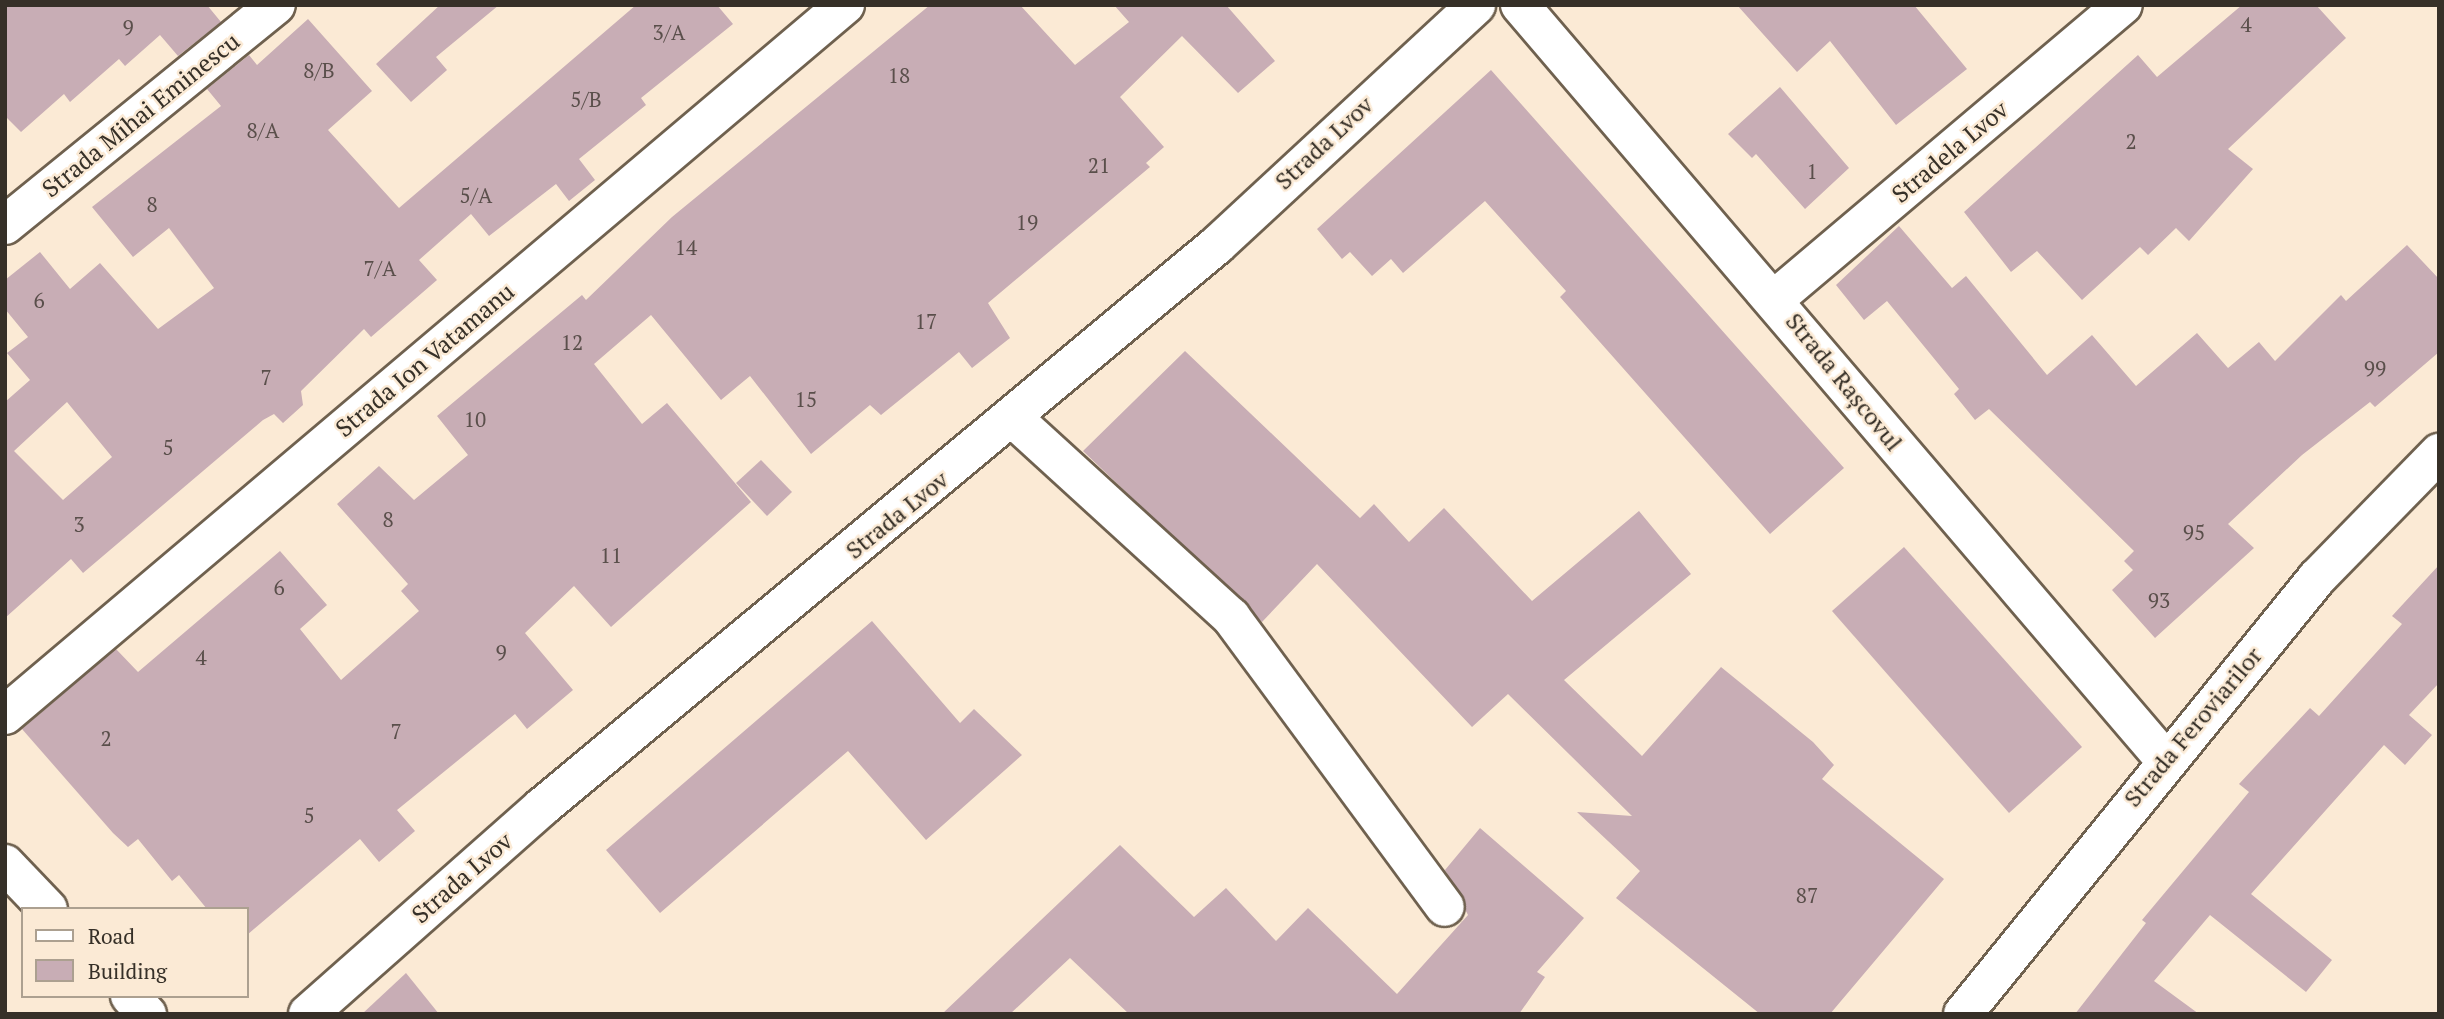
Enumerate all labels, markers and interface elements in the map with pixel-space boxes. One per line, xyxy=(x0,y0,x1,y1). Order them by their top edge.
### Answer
house number: 4 xyxy=(2240,11,2252,37)
house number: 9 xyxy=(122,14,134,40)
house number: 3/A xyxy=(653,19,685,45)
street label: Strada Mihai Eminescu xyxy=(37,27,245,203)
house number: 8/B xyxy=(303,57,335,83)
house number: 18 xyxy=(888,62,910,88)
house number: 5/B xyxy=(570,86,602,112)
street label: Strada Lvov xyxy=(1269,90,1379,196)
street label: Stradela Lvov xyxy=(1886,95,2014,209)
house number: 8/A xyxy=(247,117,279,143)
house number: 2 xyxy=(2125,128,2137,154)
house number: 21 xyxy=(1088,152,1110,178)
house number: 1 xyxy=(1806,158,1818,184)
house number: 5/A xyxy=(460,182,492,208)
house number: 8 xyxy=(146,191,158,217)
house number: 19 xyxy=(1016,209,1038,235)
house number: 14 xyxy=(675,234,697,260)
house number: 7/A xyxy=(364,255,396,281)
street label: Strada Ion Vatamanu xyxy=(330,277,520,443)
house number: 6 xyxy=(33,287,45,313)
street label: Strada Rașcovul xyxy=(1780,307,1908,457)
house number: 17 xyxy=(915,308,937,334)
house number: 12 xyxy=(561,329,583,355)
house number: 99 xyxy=(2364,355,2386,381)
house number: 7 xyxy=(260,364,272,390)
house number: 15 xyxy=(795,386,817,412)
house number: 10 xyxy=(464,406,486,432)
house number: 5 xyxy=(162,434,174,460)
street label: Strada Lvov xyxy=(840,465,954,565)
house number: 8 xyxy=(382,506,394,532)
house number: 3 xyxy=(73,511,85,537)
house number: 95 xyxy=(2183,519,2205,545)
house number: 11 xyxy=(600,542,622,568)
house number: 6 xyxy=(273,574,285,600)
house number: 93 xyxy=(2148,587,2170,613)
house number: 9 xyxy=(495,639,507,665)
street label: Strada Feroviarilor xyxy=(2118,641,2268,813)
house number: 4 xyxy=(195,644,207,670)
house number: 7 xyxy=(390,718,402,744)
house number: 2 xyxy=(100,725,112,751)
house number: 5 xyxy=(303,802,315,828)
street label: Strada Lvov xyxy=(406,827,518,929)
house number: 87 xyxy=(1796,882,1818,908)
legend xyxy=(21,907,248,998)
text: Road xyxy=(88,922,135,950)
text: Building xyxy=(88,957,167,985)

